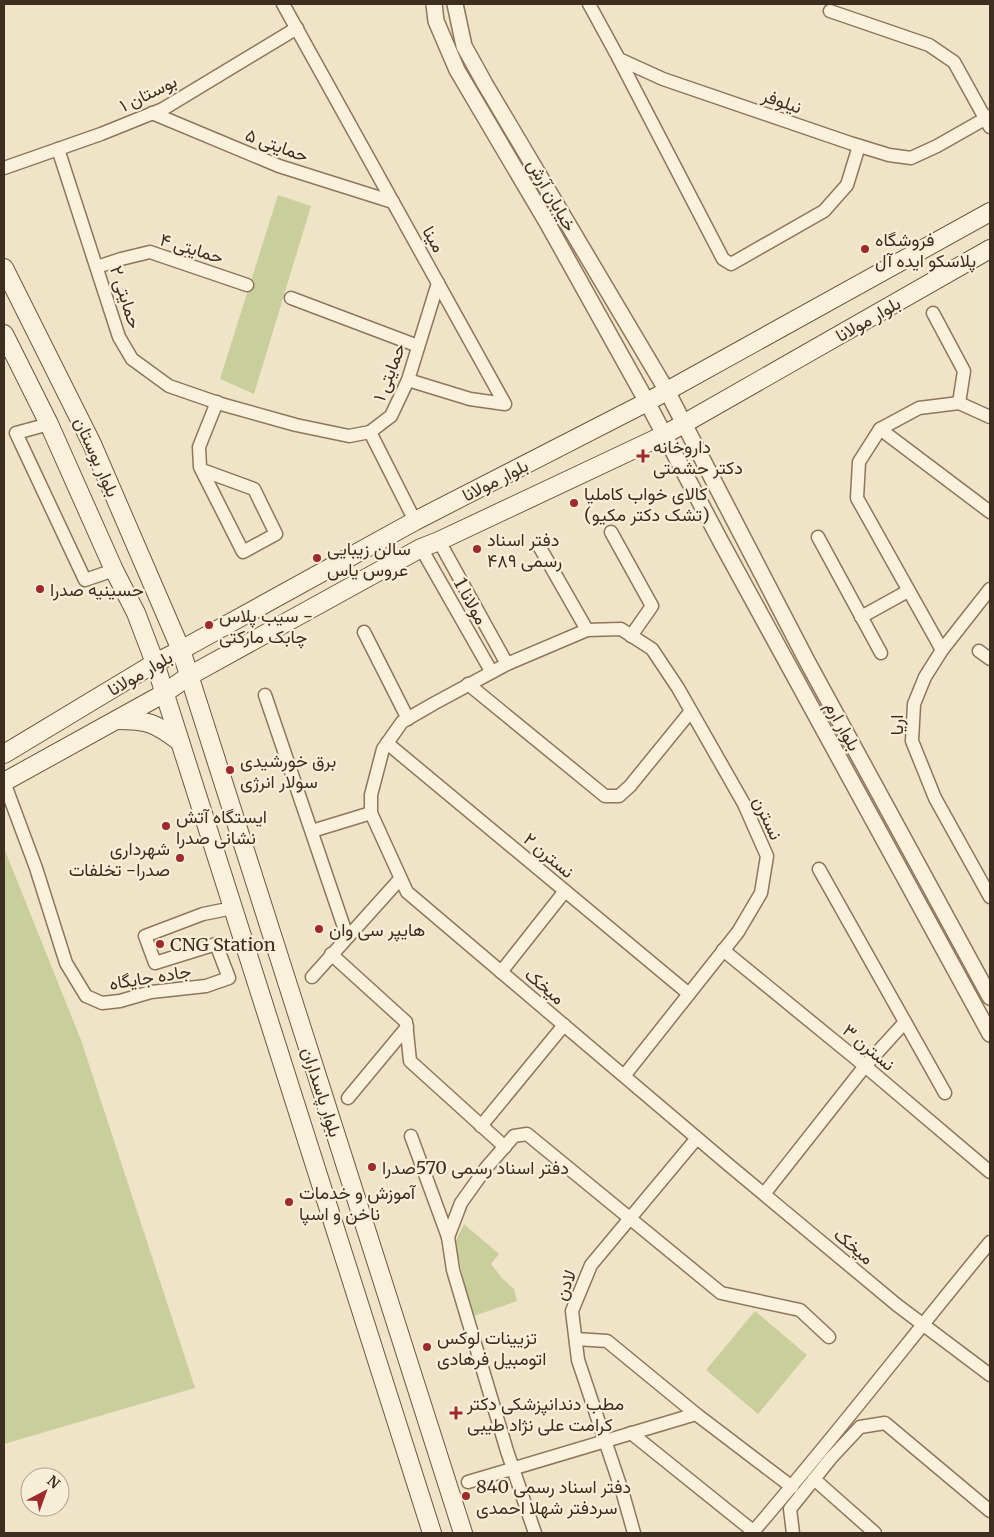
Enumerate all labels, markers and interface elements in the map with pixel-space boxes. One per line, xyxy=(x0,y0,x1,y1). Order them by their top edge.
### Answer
street label: بوستان ۱ xyxy=(116,69,180,117)
street label: نیلوفر xyxy=(758,83,805,118)
street label: حمایتی ۵ xyxy=(242,123,312,167)
street label: خیابان آرش xyxy=(522,155,582,235)
street label: مینا xyxy=(417,222,451,256)
street label: حمایتی ۴ xyxy=(157,227,227,269)
place label: فروشگاه پلاسکو ایده آل xyxy=(875,228,976,273)
marker: فروشگاه پلاسکو ایده آل xyxy=(859,243,871,255)
street label: حمایتی ۲ xyxy=(105,263,147,331)
street label: بلوار مولانا xyxy=(831,291,905,347)
street label: حمایتی ۱ xyxy=(367,340,411,404)
street label: بلوار بوستان xyxy=(69,414,125,500)
place label: داروخانه دکتر حشمتی xyxy=(653,435,743,479)
marker: داروخانه دکتر حشمتی xyxy=(637,450,649,462)
street label: بلوار مولانا xyxy=(458,454,532,506)
place label: کالای خواب کاملیا (تشک دکتر مکیو) xyxy=(584,482,710,526)
marker: کالای خواب کاملیا (تشک دکتر مکیو) xyxy=(568,497,580,509)
place label: دفتر اسناد رسمی ۴۸۹ xyxy=(487,528,562,572)
place label: سالن زیبایی عروس یاس xyxy=(327,537,411,581)
marker: دفتر اسناد رسمی ۴۸۹ xyxy=(471,543,483,555)
marker: سالن زیبایی عروس یاس xyxy=(311,552,323,564)
street label: مولانا 1 xyxy=(449,574,493,628)
place label: حسینیه صدرا xyxy=(50,578,144,601)
marker: حسینیه صدرا xyxy=(34,583,46,595)
place label: سیب پلاس - چابک مارکتی xyxy=(219,604,313,649)
marker: سیب پلاس - چابک مارکتی xyxy=(203,619,215,631)
street label: بلوار مولانا xyxy=(103,645,177,701)
street label: بلوار ارم xyxy=(819,697,866,755)
street label: اریا xyxy=(885,715,908,735)
place label: برق خورشیدی سولار انرژی xyxy=(240,749,336,793)
marker: برق خورشیدی سولار انرژی xyxy=(224,764,236,776)
street label: نسترن xyxy=(748,793,788,843)
place label: ایستگاه آتش نشانی صدرا xyxy=(176,805,267,849)
marker: ایستگاه آتش نشانی صدرا xyxy=(160,820,172,832)
street label: نسترن ۲ xyxy=(519,827,579,883)
place label: شهرداری صدرا- تخلفات xyxy=(69,837,170,881)
marker: شهرداری صدرا- تخلفات xyxy=(174,852,186,864)
place label: هایپر سی وان xyxy=(329,918,425,942)
marker: هایپر سی وان xyxy=(313,923,325,935)
place label: CNG Station xyxy=(170,933,276,956)
marker: CNG Station xyxy=(154,938,166,950)
street label: جاده جایگاه xyxy=(107,959,193,995)
street label: میخک xyxy=(520,963,570,1009)
street label: نسترن ۳ xyxy=(838,1018,900,1076)
street label: بلوار پاسداران xyxy=(296,1044,347,1140)
place label: دفتر اسناد رسمی 570صدرا xyxy=(382,1156,569,1179)
marker: دفتر اسناد رسمی 570صدرا xyxy=(366,1161,378,1173)
place label: آموزش و خدمات ناخن و اسپا xyxy=(299,1181,417,1226)
marker: آموزش و خدمات ناخن و اسپا xyxy=(283,1196,295,1208)
street label: میخک xyxy=(829,1223,879,1269)
street label: لادن xyxy=(549,1266,581,1304)
place label: تزیینات لوکس اتومبیل فرهادی xyxy=(437,1326,546,1370)
marker: تزیینات لوکس اتومبیل فرهادی xyxy=(421,1341,433,1353)
place label: مطب دندانپزشکی دکتر کرامت علی نژاد طیبی xyxy=(466,1392,624,1436)
marker: مطب دندانپزشکی دکتر کرامت علی نژاد طیبی xyxy=(449,1406,463,1420)
north arrow xyxy=(20,1467,70,1517)
text: N xyxy=(43,1472,64,1493)
place label: دفتر اسناد رسمی 840 سردفتر شهلا احمدی xyxy=(476,1475,631,1519)
marker: دفتر اسناد رسمی 840 سردفتر شهلا احمدی xyxy=(460,1490,472,1502)

